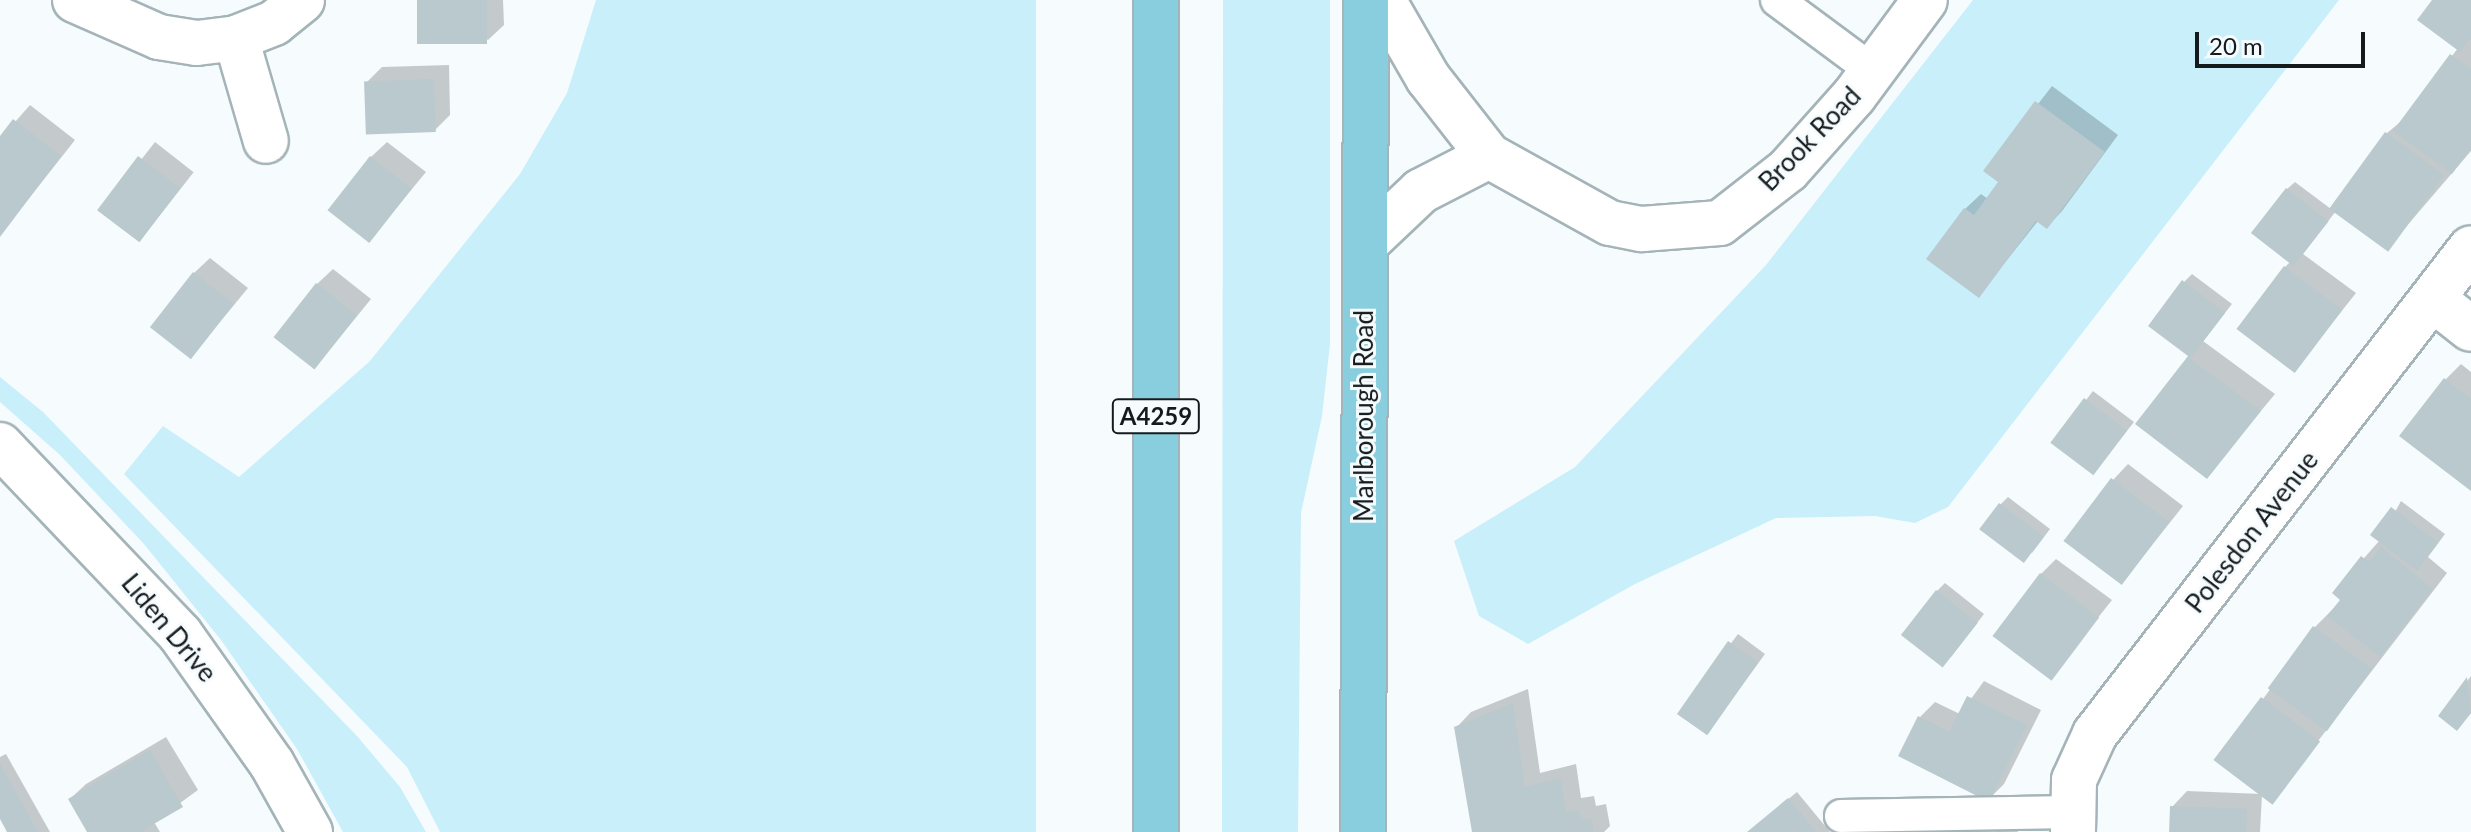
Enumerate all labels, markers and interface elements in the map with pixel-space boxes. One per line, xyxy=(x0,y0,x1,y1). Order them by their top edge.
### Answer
scale bar xyxy=(2199,16,2369,66)
text: 20 m xyxy=(2209,31,2263,60)
street label: Brook Road xyxy=(1753,81,1867,197)
street label: Marlborough Road xyxy=(1348,310,1380,522)
road number: A4259 xyxy=(1110,396,1202,436)
street label: Polesdon Avenue xyxy=(2179,445,2325,619)
street label: Liden Drive xyxy=(115,568,223,688)

